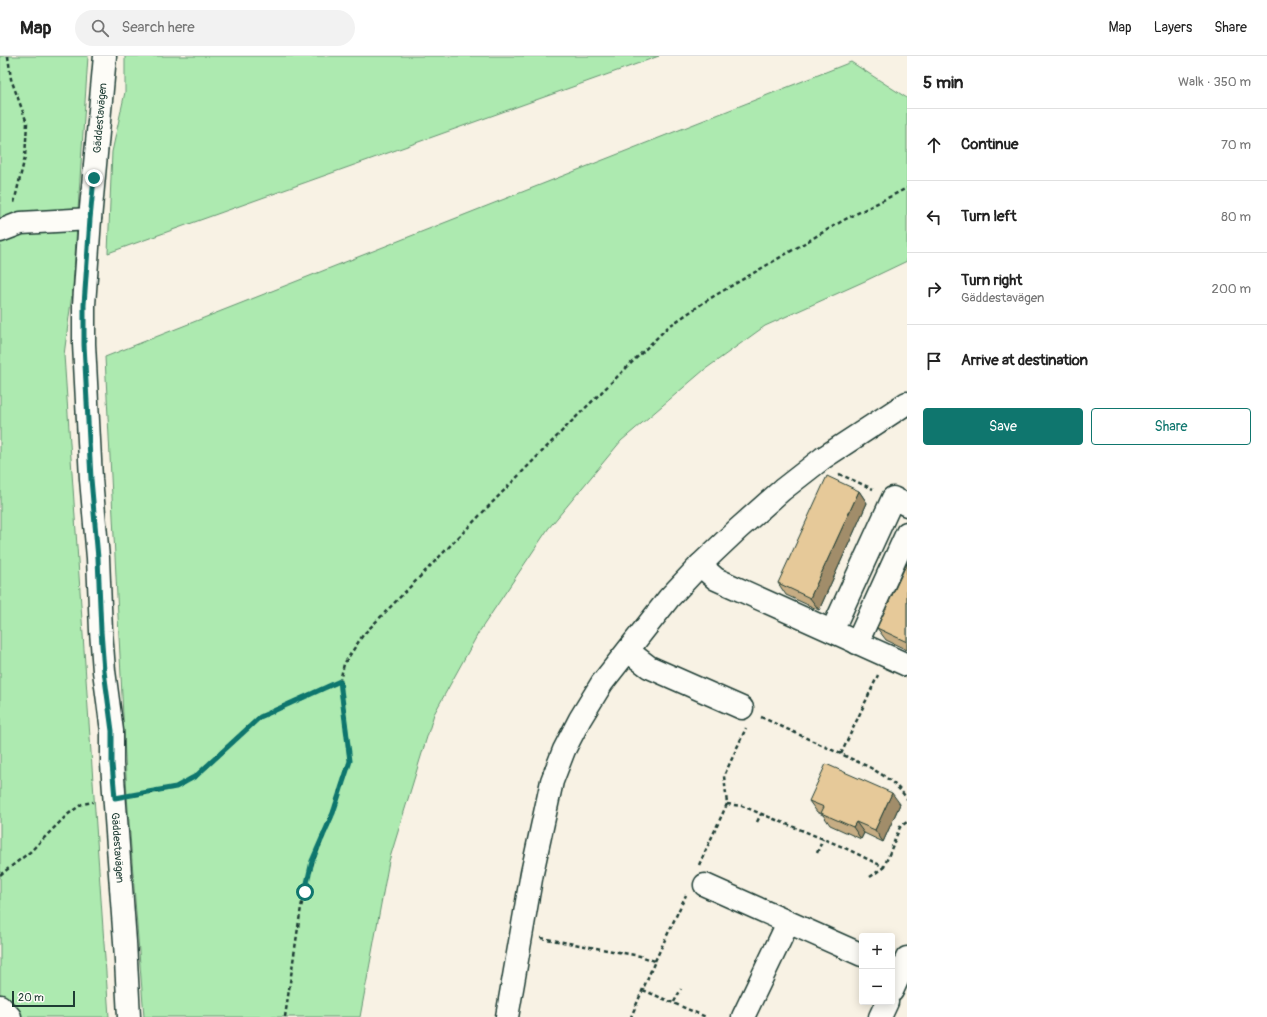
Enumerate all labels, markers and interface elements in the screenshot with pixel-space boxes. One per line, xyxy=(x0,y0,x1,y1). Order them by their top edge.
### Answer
search box xyxy=(75,10,355,46)
text: Map xyxy=(20,16,51,40)
icon: search xyxy=(89,17,111,39)
text: Search here xyxy=(121,18,195,37)
text: Map xyxy=(1109,19,1132,36)
text: Layers xyxy=(1154,19,1192,36)
text: Share xyxy=(1214,19,1247,36)
text: 5 min xyxy=(923,72,963,93)
text: Walk · 350 m xyxy=(1178,74,1251,90)
street label: Gäddestavägen xyxy=(90,82,110,154)
icon: ahead xyxy=(923,134,945,156)
text: Continue xyxy=(961,135,1019,154)
text: 70 m xyxy=(1221,137,1251,153)
route end xyxy=(85,169,103,187)
icon: left xyxy=(923,206,945,228)
text: Turn left xyxy=(961,207,1017,226)
text: 80 m xyxy=(1221,209,1251,225)
text: Turn right xyxy=(961,271,1022,290)
icon: right xyxy=(923,278,945,300)
text: 200 m xyxy=(1212,281,1251,297)
text: Gäddestavägen xyxy=(961,290,1044,306)
icon: arrive xyxy=(923,350,945,372)
text: Arrive at destination xyxy=(961,351,1088,370)
button: Save xyxy=(923,408,1083,445)
button: Share xyxy=(1091,408,1251,445)
street label: Gäddestavägen xyxy=(109,812,127,883)
route start xyxy=(296,883,314,901)
map controls xyxy=(859,933,895,1005)
button: + xyxy=(859,933,895,969)
button: − xyxy=(859,969,895,1005)
scale bar xyxy=(12,989,75,1008)
text: 20 m xyxy=(18,991,44,1004)

